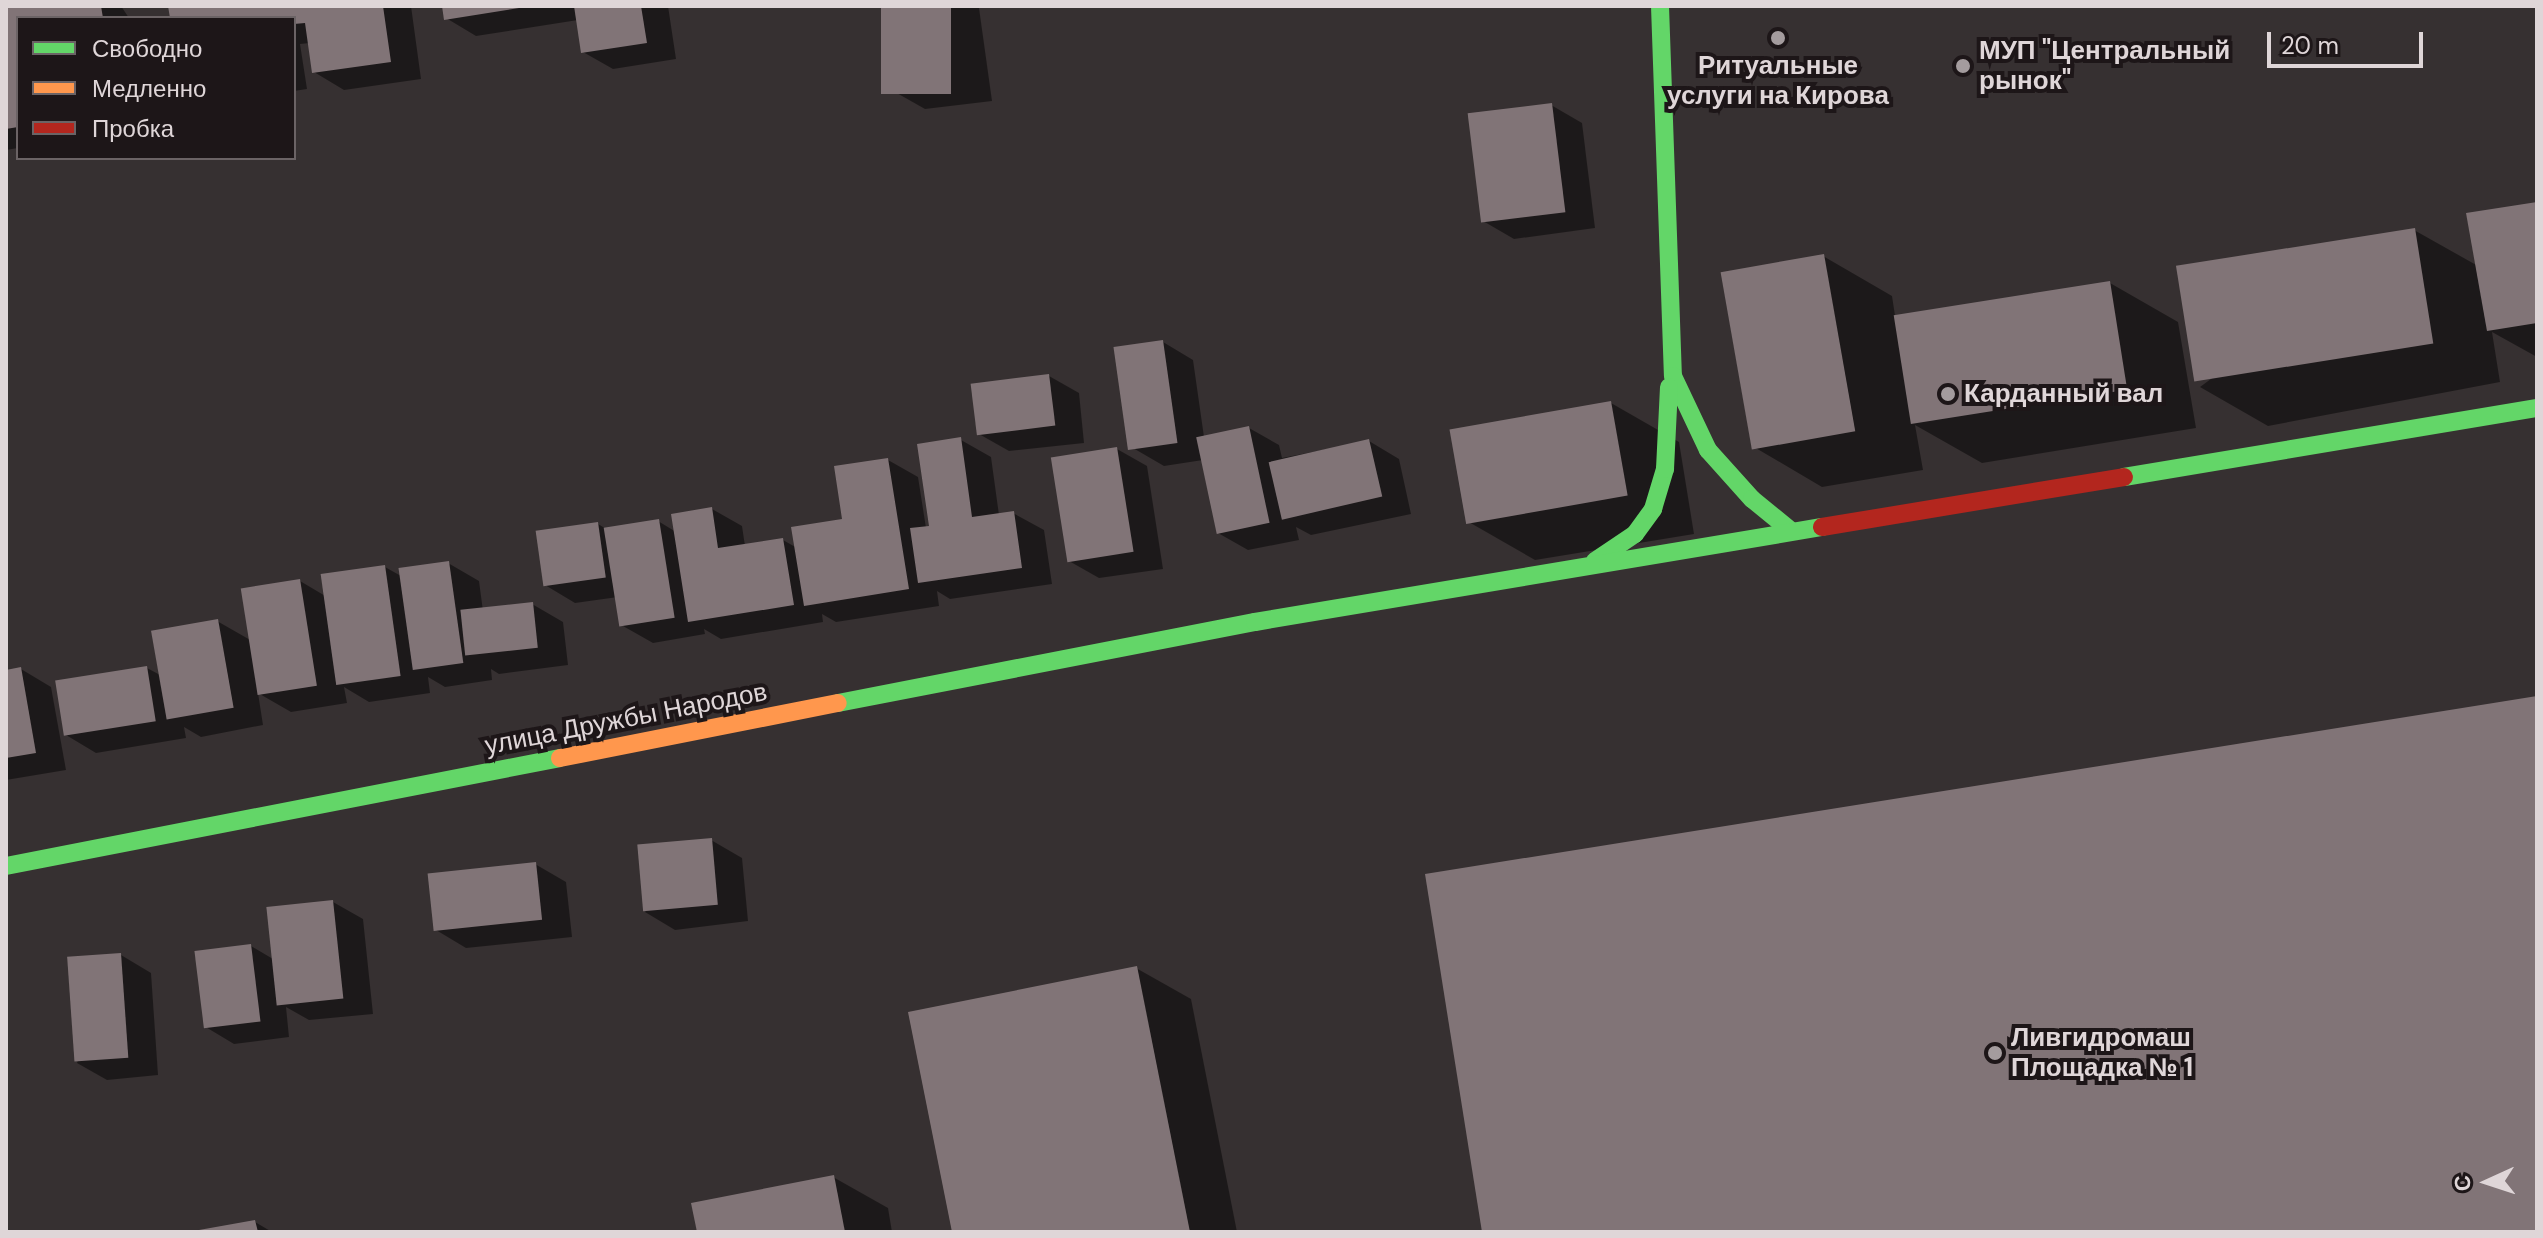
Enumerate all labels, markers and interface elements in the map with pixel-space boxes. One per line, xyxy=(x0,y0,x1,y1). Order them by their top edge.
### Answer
legend xyxy=(16,16,296,160)
scale bar xyxy=(2271,16,2427,66)
marker: Ритуальные услуги на Кирова xyxy=(1769,29,1787,47)
text: 20 m xyxy=(2281,30,2339,61)
text: Свободно xyxy=(92,33,202,64)
place label: МУП "Центральный рынок" xyxy=(1979,35,2230,96)
place label: Ритуальные услуги на Кирова xyxy=(1667,50,1889,112)
marker: МУП "Центральный рынок" xyxy=(1954,57,1972,75)
text: Медленно xyxy=(92,73,206,104)
text: Пробка xyxy=(92,113,174,144)
place label: Карданный вал xyxy=(1964,378,2163,410)
marker: Карданный вал xyxy=(1939,385,1957,403)
street label: улица Дружбы Народов xyxy=(482,676,770,762)
place label: Ливгидромаш Площадка № 1 xyxy=(2011,1022,2193,1084)
marker: Ливгидромаш Площадка № 1 xyxy=(1986,1044,2004,1062)
north arrow xyxy=(2447,1142,2527,1222)
text: С xyxy=(2448,1175,2477,1192)

